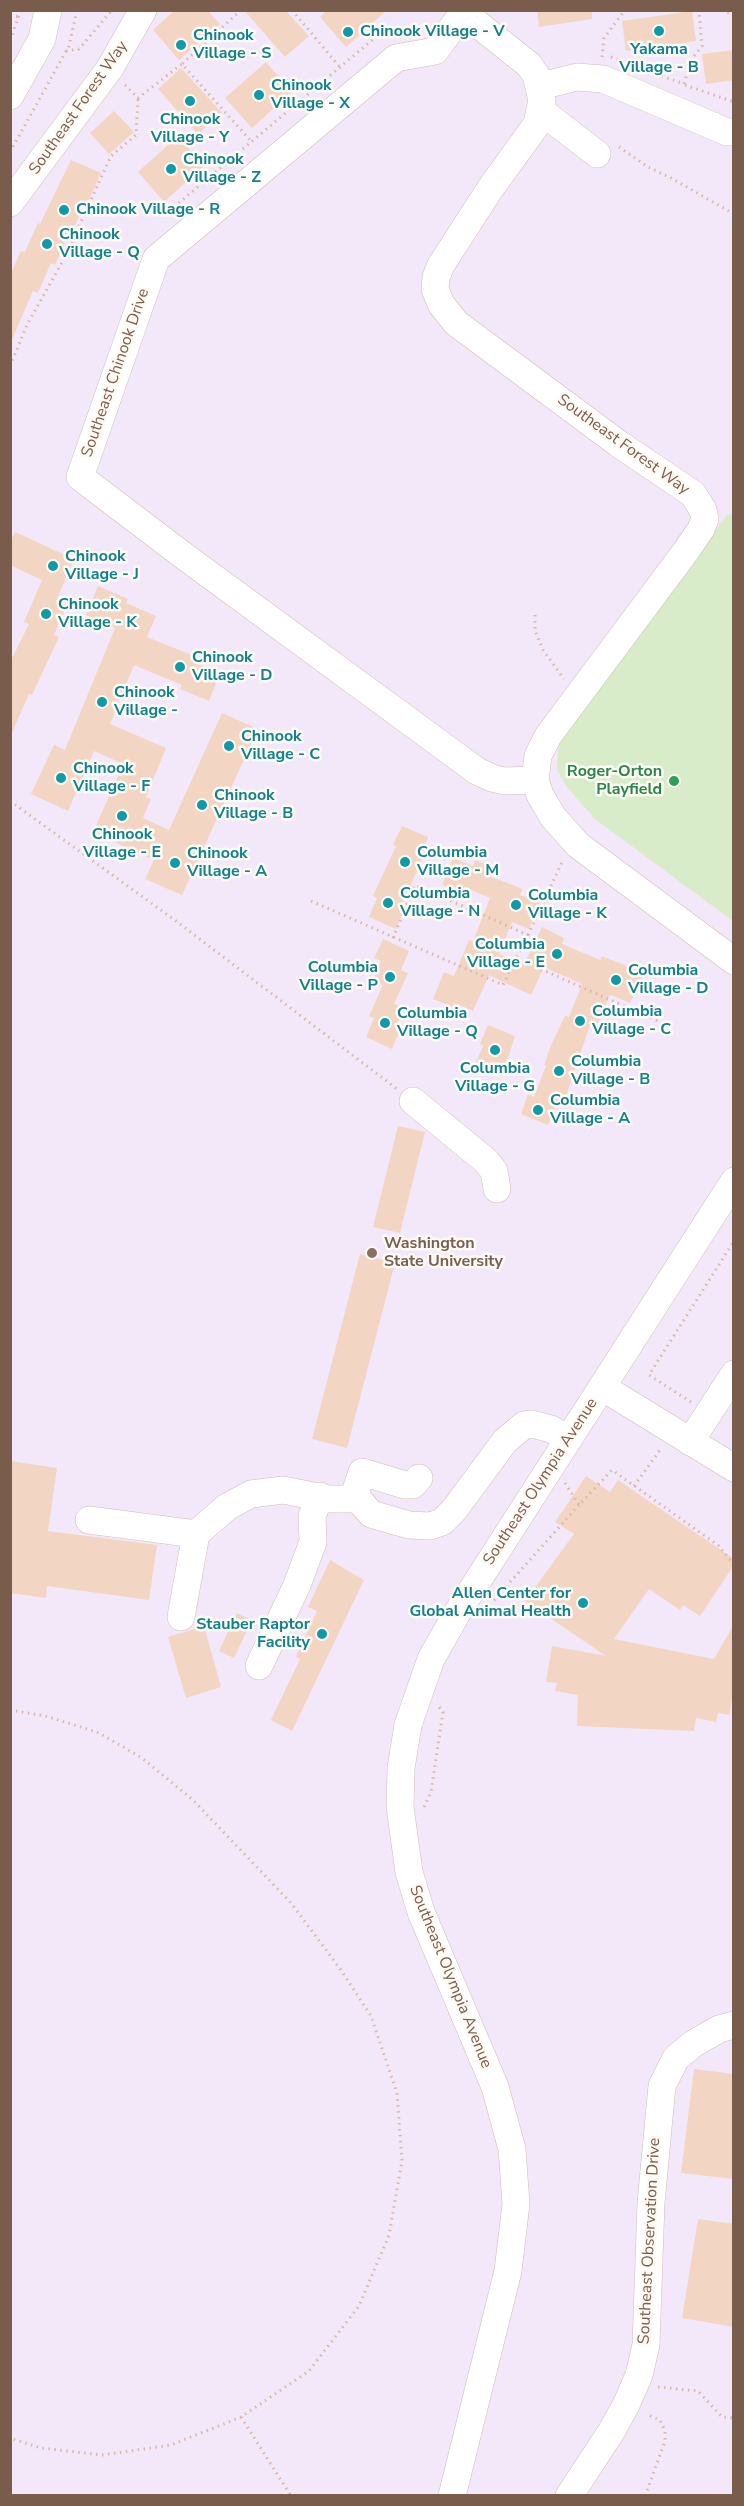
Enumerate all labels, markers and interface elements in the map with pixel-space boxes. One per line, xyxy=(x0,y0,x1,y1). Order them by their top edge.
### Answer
place label: Chinook Village - V xyxy=(360,22,505,42)
marker: Yakama Village - B xyxy=(652,24,666,38)
marker: Chinook Village - V xyxy=(341,25,355,39)
place label: Chinook Village - S xyxy=(193,26,271,64)
street label: Southeast Forest Way xyxy=(26,37,132,179)
marker: Chinook Village - S xyxy=(174,38,188,52)
place label: Yakama Village - B xyxy=(619,40,699,78)
place label: Chinook Village - X xyxy=(271,76,350,114)
marker: Chinook Village - X xyxy=(252,88,266,102)
marker: Chinook Village - Y xyxy=(183,94,197,108)
place label: Chinook Village - Y xyxy=(151,110,229,148)
place label: Chinook Village - Z xyxy=(183,150,261,188)
marker: Chinook Village - Z xyxy=(164,162,178,176)
place label: Chinook Village - R xyxy=(76,200,220,220)
marker: Chinook Village - R xyxy=(57,203,71,217)
place label: Chinook Village - Q xyxy=(59,225,140,263)
marker: Chinook Village - Q xyxy=(40,237,54,251)
street label: Southeast Chinook Drive xyxy=(78,286,154,460)
street label: Southeast Forest Way xyxy=(553,391,693,499)
place label: Chinook Village - J xyxy=(65,547,139,585)
marker: Chinook Village - J xyxy=(46,559,60,573)
place label: Chinook Village - K xyxy=(58,595,137,633)
marker: Chinook Village - K xyxy=(39,607,53,621)
place label: Chinook Village - D xyxy=(192,648,273,686)
marker: Chinook Village - D xyxy=(173,660,187,674)
place label: Chinook Village - xyxy=(114,683,178,721)
marker: Chinook Village - xyxy=(95,695,109,709)
place label: Chinook Village - C xyxy=(241,727,320,765)
marker: Chinook Village - C xyxy=(222,739,236,753)
place label: Chinook Village - F xyxy=(73,759,150,797)
place label: Roger-Orton Playfield xyxy=(567,762,662,800)
marker: Chinook Village - F xyxy=(54,771,68,785)
marker: Roger-Orton Playfield xyxy=(667,774,681,788)
place label: Chinook Village - B xyxy=(214,786,293,824)
marker: Chinook Village - B xyxy=(195,798,209,812)
marker: Chinook Village - E xyxy=(115,809,129,823)
place label: Chinook Village - E xyxy=(83,825,161,863)
place label: Columbia Village - M xyxy=(417,843,499,881)
place label: Chinook Village - A xyxy=(187,844,267,882)
marker: Columbia Village - M xyxy=(398,855,412,869)
marker: Chinook Village - A xyxy=(168,856,182,870)
place label: Columbia Village - N xyxy=(400,884,480,922)
place label: Columbia Village - K xyxy=(528,886,607,924)
marker: Columbia Village - N xyxy=(381,896,395,910)
marker: Columbia Village - K xyxy=(509,898,523,912)
place label: Columbia Village - E xyxy=(467,935,545,973)
marker: Columbia Village - E xyxy=(550,947,564,961)
place label: Columbia Village - P xyxy=(299,958,378,996)
place label: Columbia Village - D xyxy=(628,961,709,999)
marker: Columbia Village - P xyxy=(383,970,397,984)
marker: Columbia Village - D xyxy=(609,973,623,987)
place label: Columbia Village - C xyxy=(592,1002,671,1040)
place label: Columbia Village - Q xyxy=(397,1004,478,1042)
marker: Columbia Village - C xyxy=(573,1014,587,1028)
marker: Columbia Village - Q xyxy=(378,1016,392,1030)
marker: Columbia Village - G xyxy=(488,1043,502,1057)
place label: Columbia Village - B xyxy=(571,1052,650,1090)
place label: Columbia Village - G xyxy=(455,1059,535,1097)
marker: Columbia Village - B xyxy=(552,1064,566,1078)
place label: Columbia Village - A xyxy=(550,1091,630,1129)
marker: Columbia Village - A xyxy=(531,1103,545,1117)
place label: Washington State University xyxy=(384,1234,503,1272)
marker: Washington State University xyxy=(365,1246,379,1260)
street label: Southeast Olympia Avenue xyxy=(480,1395,602,1569)
place label: Allen Center for Global Animal Health xyxy=(409,1584,571,1622)
marker: Allen Center for Global Animal Health xyxy=(576,1596,590,1610)
place label: Stauber Raptor Facility xyxy=(196,1615,310,1653)
marker: Stauber Raptor Facility xyxy=(315,1627,329,1641)
street label: Southeast Olympia Avenue xyxy=(404,1883,496,2071)
street label: Southeast Observation Drive xyxy=(635,2137,665,2345)

